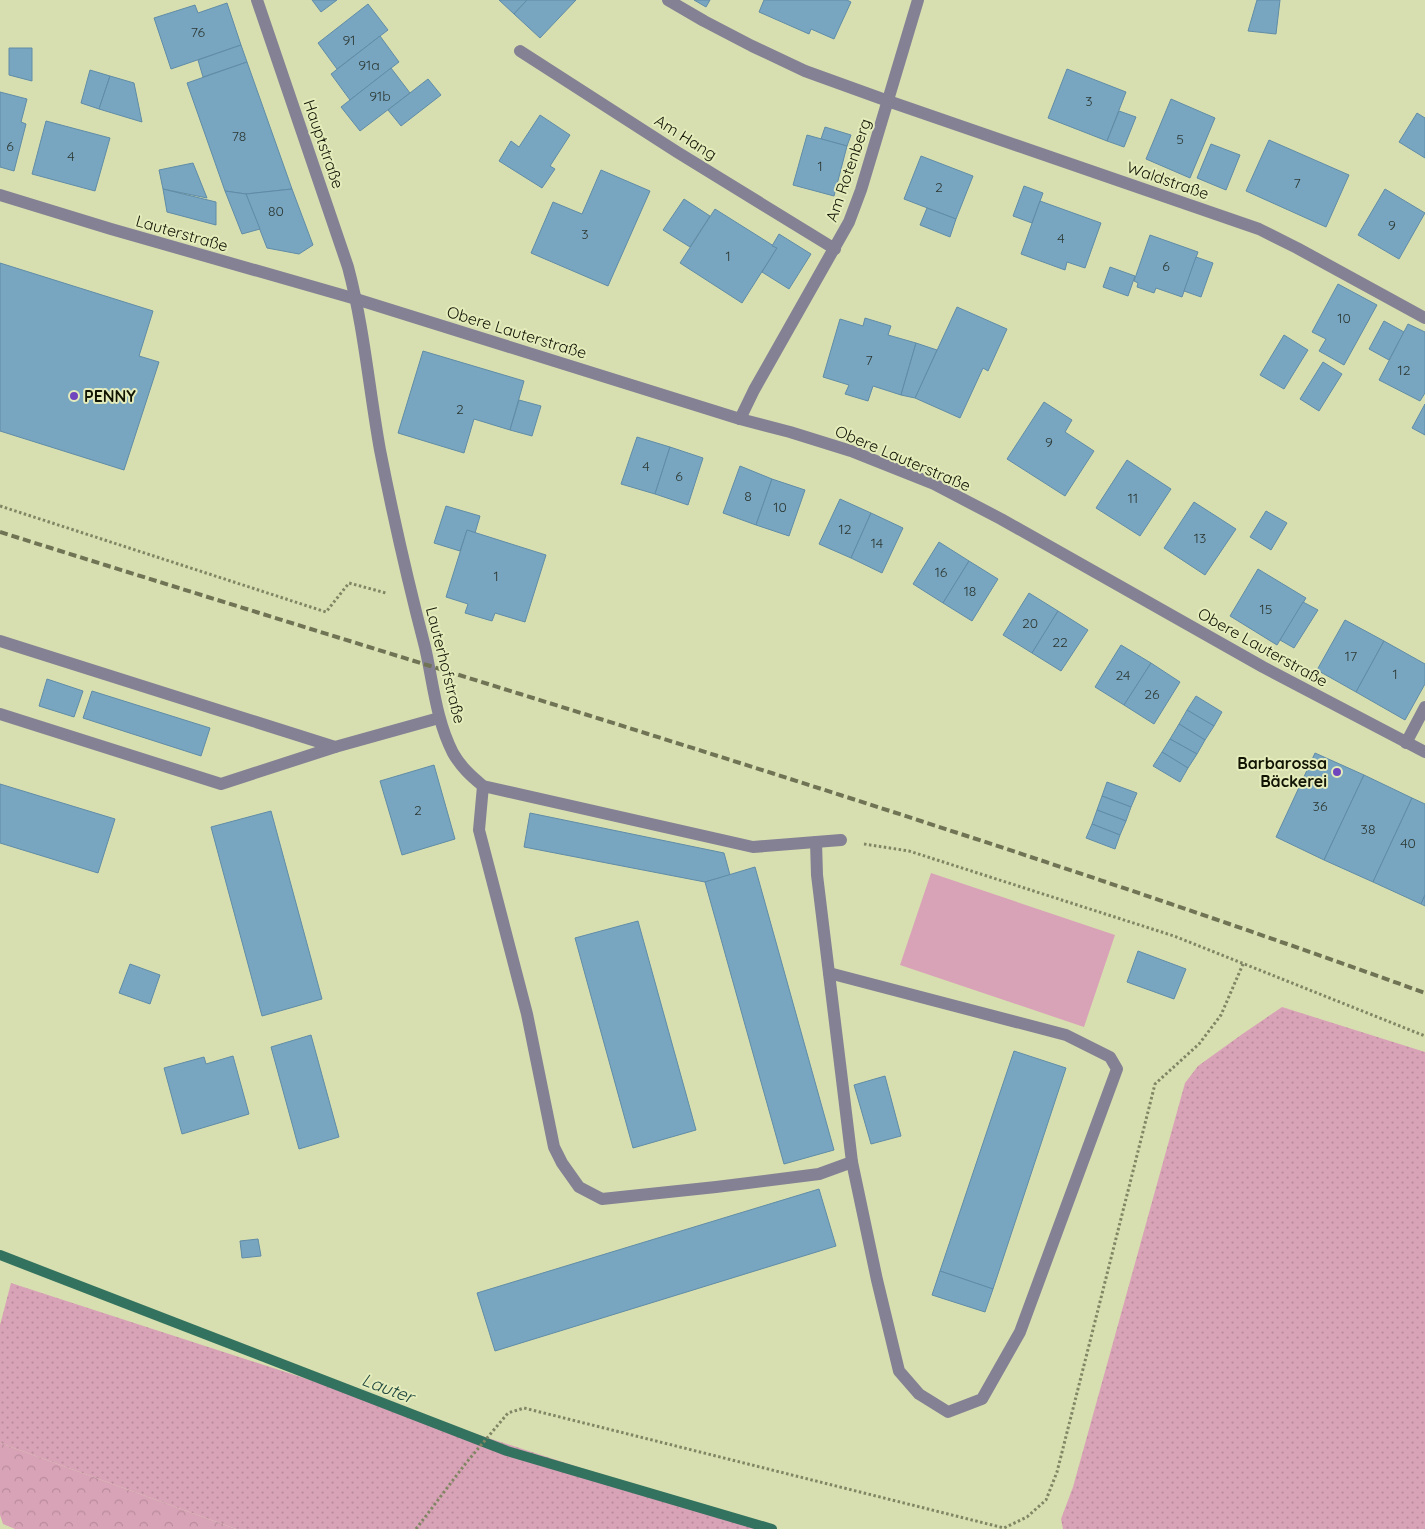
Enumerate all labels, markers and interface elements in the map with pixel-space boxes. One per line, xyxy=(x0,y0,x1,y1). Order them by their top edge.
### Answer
house number: 76 xyxy=(191,23,206,41)
house number: 91 xyxy=(342,31,356,49)
house number: 91a xyxy=(358,56,380,74)
house number: 91b xyxy=(369,87,391,105)
house number: 3 xyxy=(1085,92,1093,110)
street label: Hauptstraße xyxy=(299,97,349,191)
street label: Am Hang xyxy=(651,110,721,164)
street label: Am Rotenberg xyxy=(821,116,875,224)
house number: 78 xyxy=(232,127,246,145)
house number: 5 xyxy=(1176,130,1184,148)
house number: 6 xyxy=(6,137,14,155)
house number: 4 xyxy=(67,147,75,165)
house number: 1 xyxy=(817,157,823,175)
street label: Waldstraße xyxy=(1124,157,1212,203)
house number: 7 xyxy=(1293,174,1301,192)
house number: 2 xyxy=(935,178,943,196)
house number: 80 xyxy=(268,202,284,220)
street label: Lauterstraße xyxy=(134,210,230,256)
house number: 9 xyxy=(1388,216,1396,234)
house number: 3 xyxy=(581,225,589,243)
house number: 4 xyxy=(1057,229,1065,247)
house number: 1 xyxy=(725,247,731,265)
house number: 6 xyxy=(1162,257,1170,275)
street label: Obere Lauterstraße xyxy=(445,301,589,363)
house number: 10 xyxy=(1337,309,1351,327)
house number: 7 xyxy=(865,351,873,369)
house number: 12 xyxy=(1398,361,1411,379)
place label: PENNY xyxy=(84,386,136,406)
marker: PENNY xyxy=(68,390,80,402)
house number: 2 xyxy=(456,400,464,418)
street label: Obere Lauterstraße xyxy=(832,420,974,496)
house number: 9 xyxy=(1045,433,1053,451)
house number: 4 xyxy=(642,457,650,475)
house number: 6 xyxy=(675,467,683,485)
house number: 8 xyxy=(744,487,752,505)
house number: 11 xyxy=(1128,489,1138,507)
house number: 10 xyxy=(773,498,787,516)
house number: 12 xyxy=(839,520,852,538)
house number: 13 xyxy=(1194,529,1206,547)
house number: 14 xyxy=(871,534,883,552)
house number: 16 xyxy=(935,563,948,581)
house number: 1 xyxy=(493,567,499,585)
house number: 18 xyxy=(964,582,976,600)
house number: 15 xyxy=(1260,600,1272,618)
street label: Obere Lauterstraße xyxy=(1195,603,1331,691)
street label: Lauterhofstraße xyxy=(422,605,470,725)
house number: 20 xyxy=(1022,614,1038,632)
house number: 22 xyxy=(1052,633,1068,651)
house number: 17 xyxy=(1345,647,1357,665)
house number: 1 xyxy=(1392,665,1398,683)
house number: 24 xyxy=(1116,666,1130,684)
house number: 26 xyxy=(1144,685,1160,703)
place label: Barbarossa Bäckerei xyxy=(1237,753,1327,791)
marker: Barbarossa Bäckerei xyxy=(1331,766,1343,778)
house number: 36 xyxy=(1313,797,1328,815)
house number: 2 xyxy=(414,801,422,819)
house number: 38 xyxy=(1361,820,1375,838)
house number: 40 xyxy=(1400,834,1416,852)
water label: Lauter xyxy=(359,1368,419,1409)

